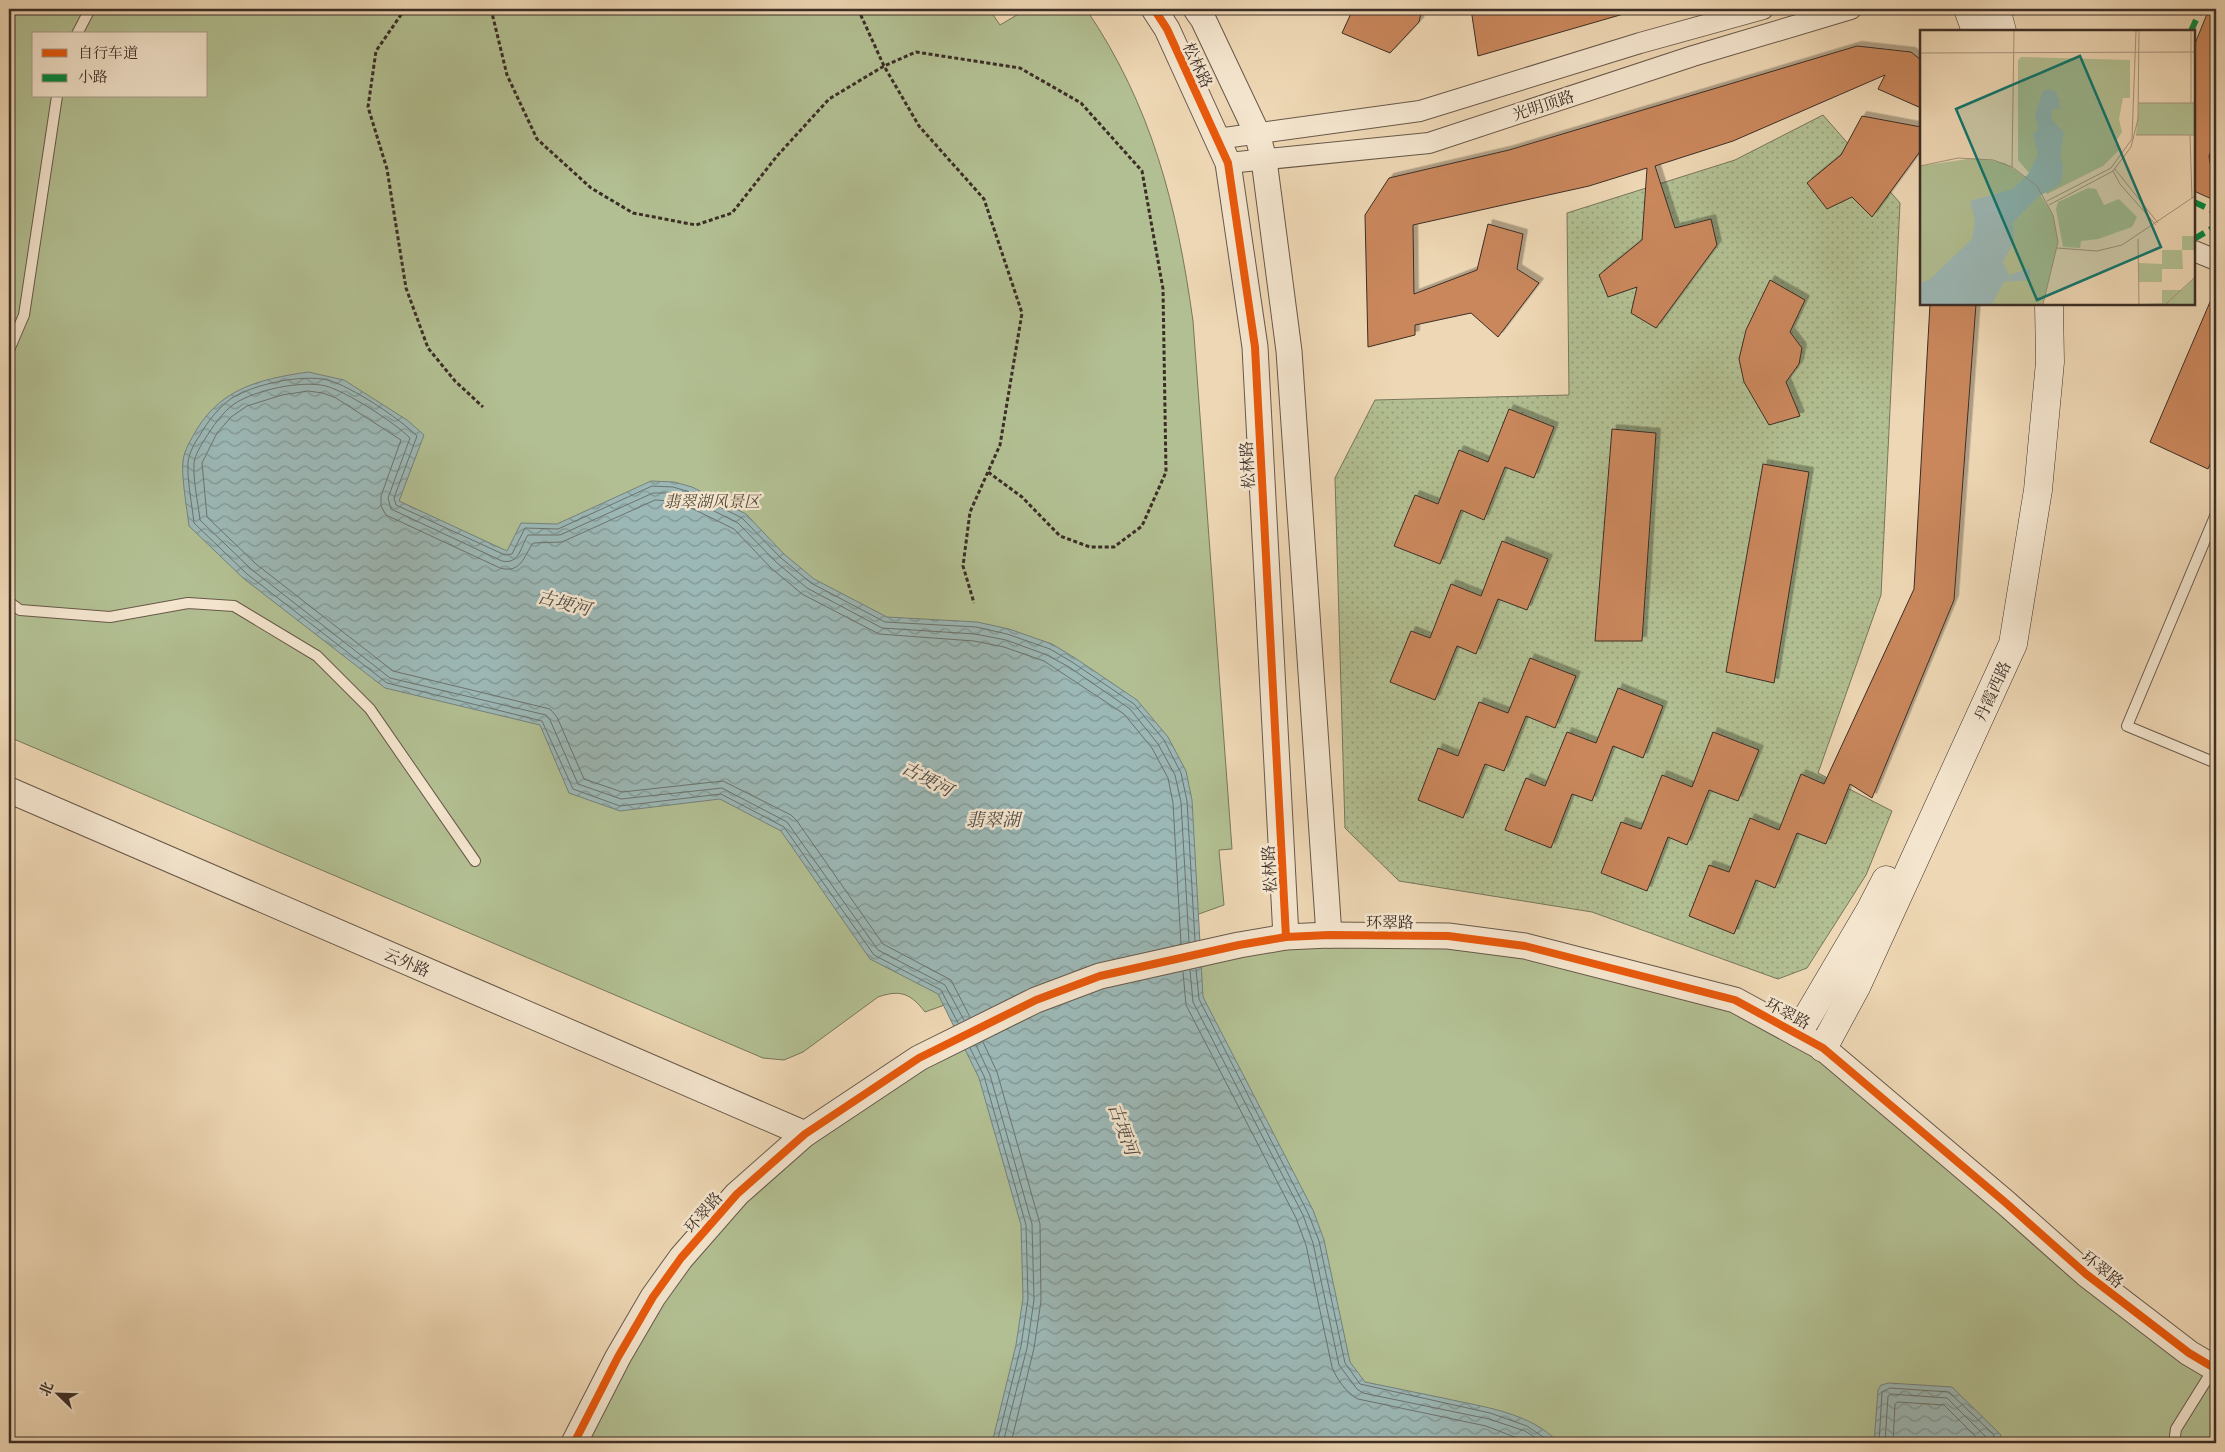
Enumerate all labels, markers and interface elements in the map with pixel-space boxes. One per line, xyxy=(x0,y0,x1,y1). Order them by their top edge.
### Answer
inset map xyxy=(1920,30,2195,305)
legend xyxy=(32,32,208,98)
street label: 松林路 xyxy=(1178,39,1216,91)
text: 自行车道 xyxy=(78,44,138,63)
text: 小路 xyxy=(78,68,108,87)
street label: 光明顶路 xyxy=(1510,87,1577,125)
street label: 松林路 xyxy=(1237,440,1259,489)
park label: 翡翠湖风景区 xyxy=(664,492,762,512)
water label: 古埂河 xyxy=(535,585,596,622)
street label: 丹霞西路 xyxy=(1970,658,2015,725)
water label: 古埂河 xyxy=(898,757,959,804)
water label: 翡翠湖 xyxy=(966,809,1023,832)
street label: 松林路 xyxy=(1259,844,1281,893)
street label: 环翠路 xyxy=(1366,913,1414,933)
street label: 云外路 xyxy=(381,944,433,982)
street label: 环翠路 xyxy=(1762,994,1813,1034)
water label: 古埂河 xyxy=(1102,1100,1144,1161)
street label: 环翠路 xyxy=(680,1188,727,1237)
street label: 环翠路 xyxy=(2077,1247,2127,1293)
north arrow xyxy=(32,1370,82,1420)
text: 北 xyxy=(36,1379,57,1399)

